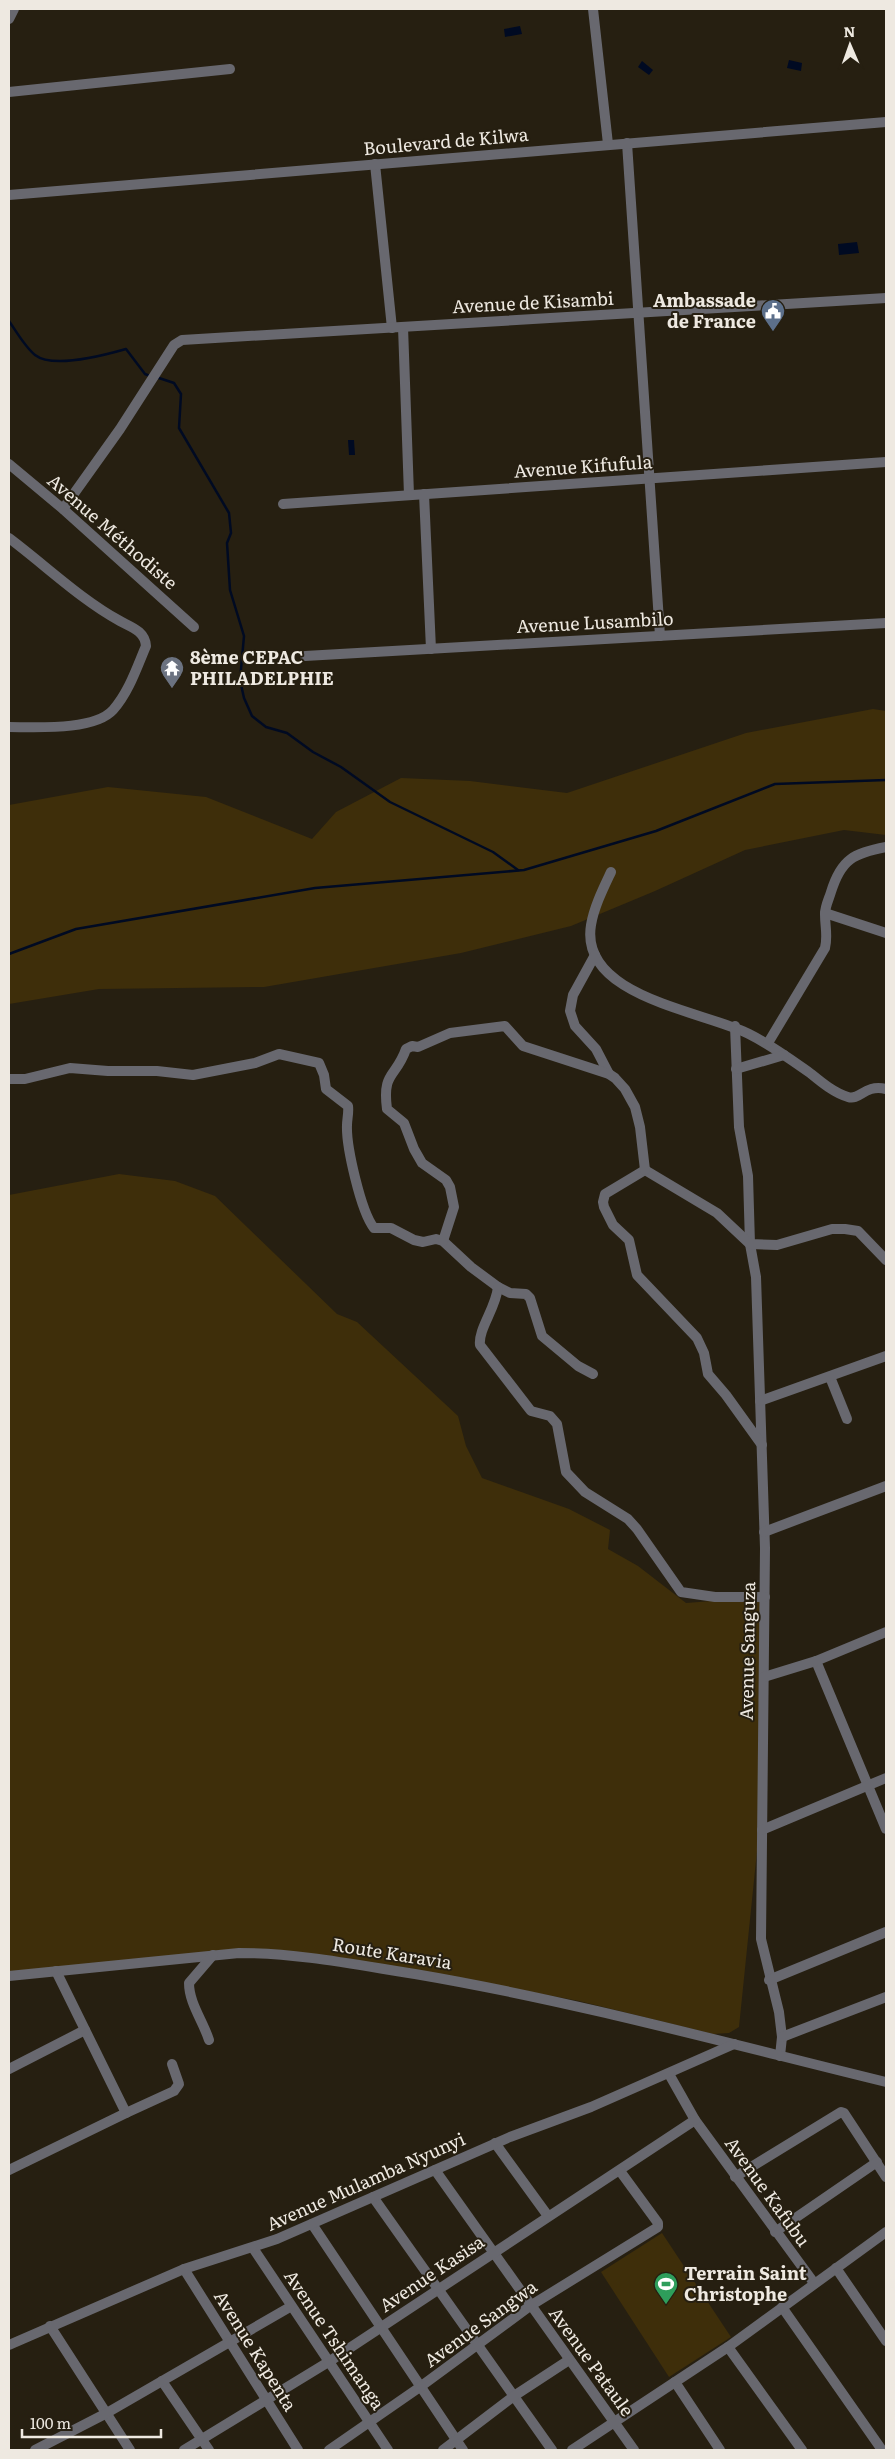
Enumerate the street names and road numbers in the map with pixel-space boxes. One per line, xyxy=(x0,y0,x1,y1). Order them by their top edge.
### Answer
street label: Boulevard de Kilwa xyxy=(362,120,530,161)
street label: Avenue de Kisambi xyxy=(452,284,614,319)
street label: Avenue Kifufula xyxy=(513,447,653,484)
street label: Avenue Méthodiste xyxy=(42,467,184,595)
street label: Avenue Lusambilo xyxy=(516,604,674,639)
street label: Avenue Sanguza xyxy=(732,1581,761,1721)
street label: Route Karavia xyxy=(331,1930,454,1975)
street label: Avenue Mulamba Nyunyi xyxy=(262,2125,469,2237)
street label: Avenue Kafubu xyxy=(719,2131,817,2252)
street label: Avenue Kasisa xyxy=(373,2227,489,2318)
street label: Avenue Tshimanga xyxy=(278,2264,392,2415)
street label: Avenue Sangwa xyxy=(418,2272,542,2373)
street label: Avenue Kapenta xyxy=(208,2285,304,2416)
street label: Avenue Pataule xyxy=(543,2301,641,2422)

